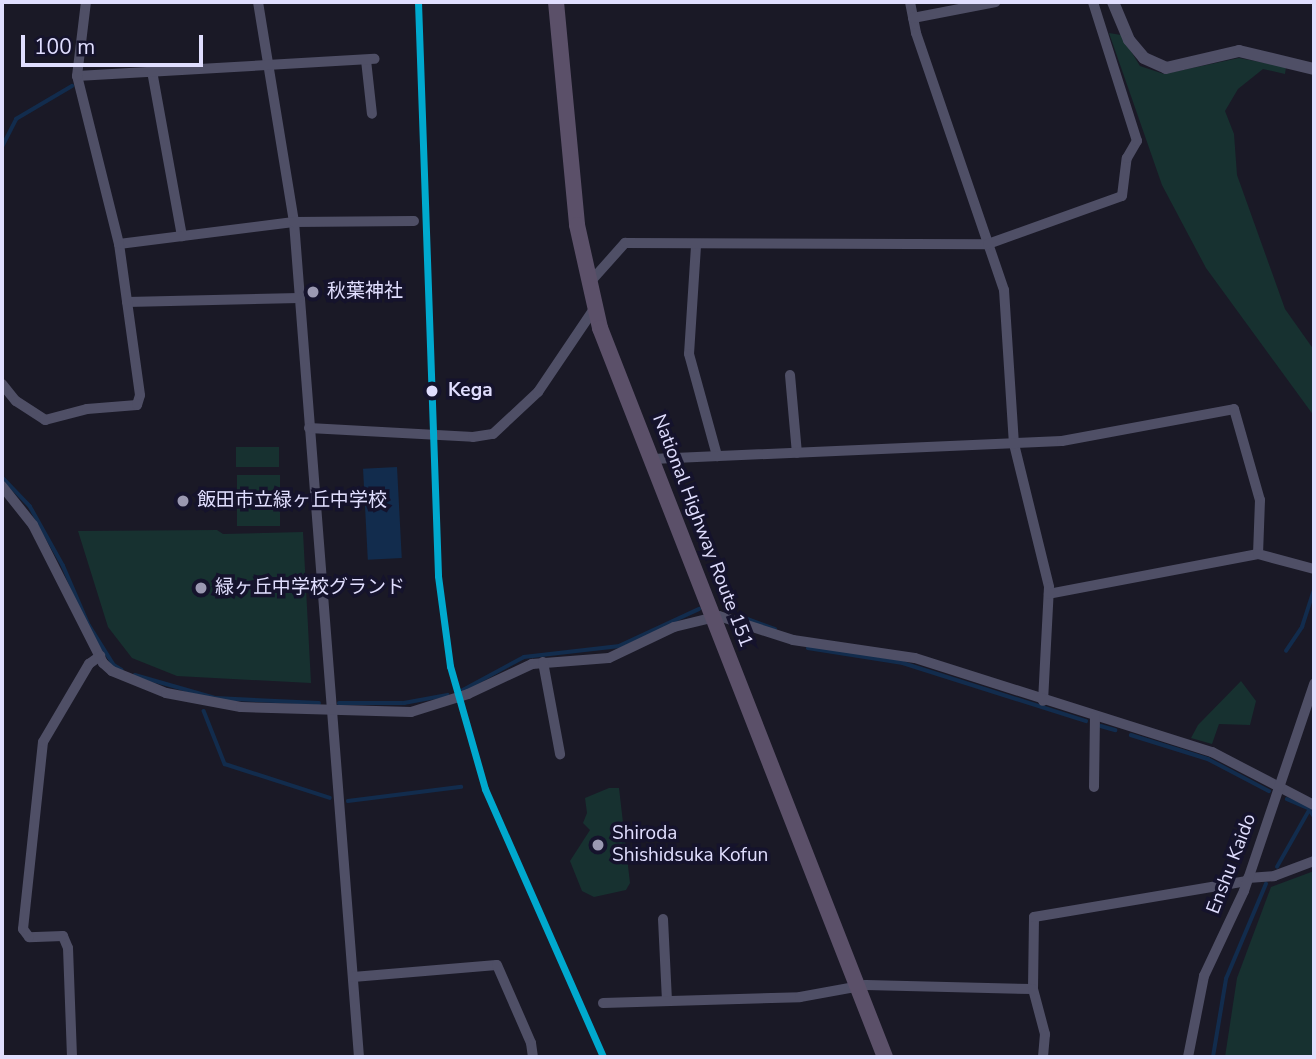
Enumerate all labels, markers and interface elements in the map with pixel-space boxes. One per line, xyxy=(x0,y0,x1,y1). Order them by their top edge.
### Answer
scale bar xyxy=(24,21,206,65)
text: 100 m xyxy=(34,33,95,61)
place label: 秋葉神社 xyxy=(327,281,403,303)
marker: 秋葉神社 xyxy=(305,284,321,300)
place label: Kega xyxy=(448,380,493,402)
marker: Kega xyxy=(422,381,442,401)
street label: National Highway Route 151 xyxy=(647,411,757,651)
place label: 飯田市立緑ヶ丘中学校 xyxy=(197,490,387,512)
marker: 飯田市立緑ヶ丘中学校 xyxy=(175,493,191,509)
place label: 緑ヶ丘中学校グランド xyxy=(215,577,405,599)
marker: 緑ヶ丘中学校グランド xyxy=(193,580,209,596)
street label: Enshu Kaido xyxy=(1202,811,1262,917)
place label: Shiroda Shishidsuka Kofun xyxy=(612,823,768,867)
marker: Shiroda Shishidsuka Kofun xyxy=(590,837,606,853)

